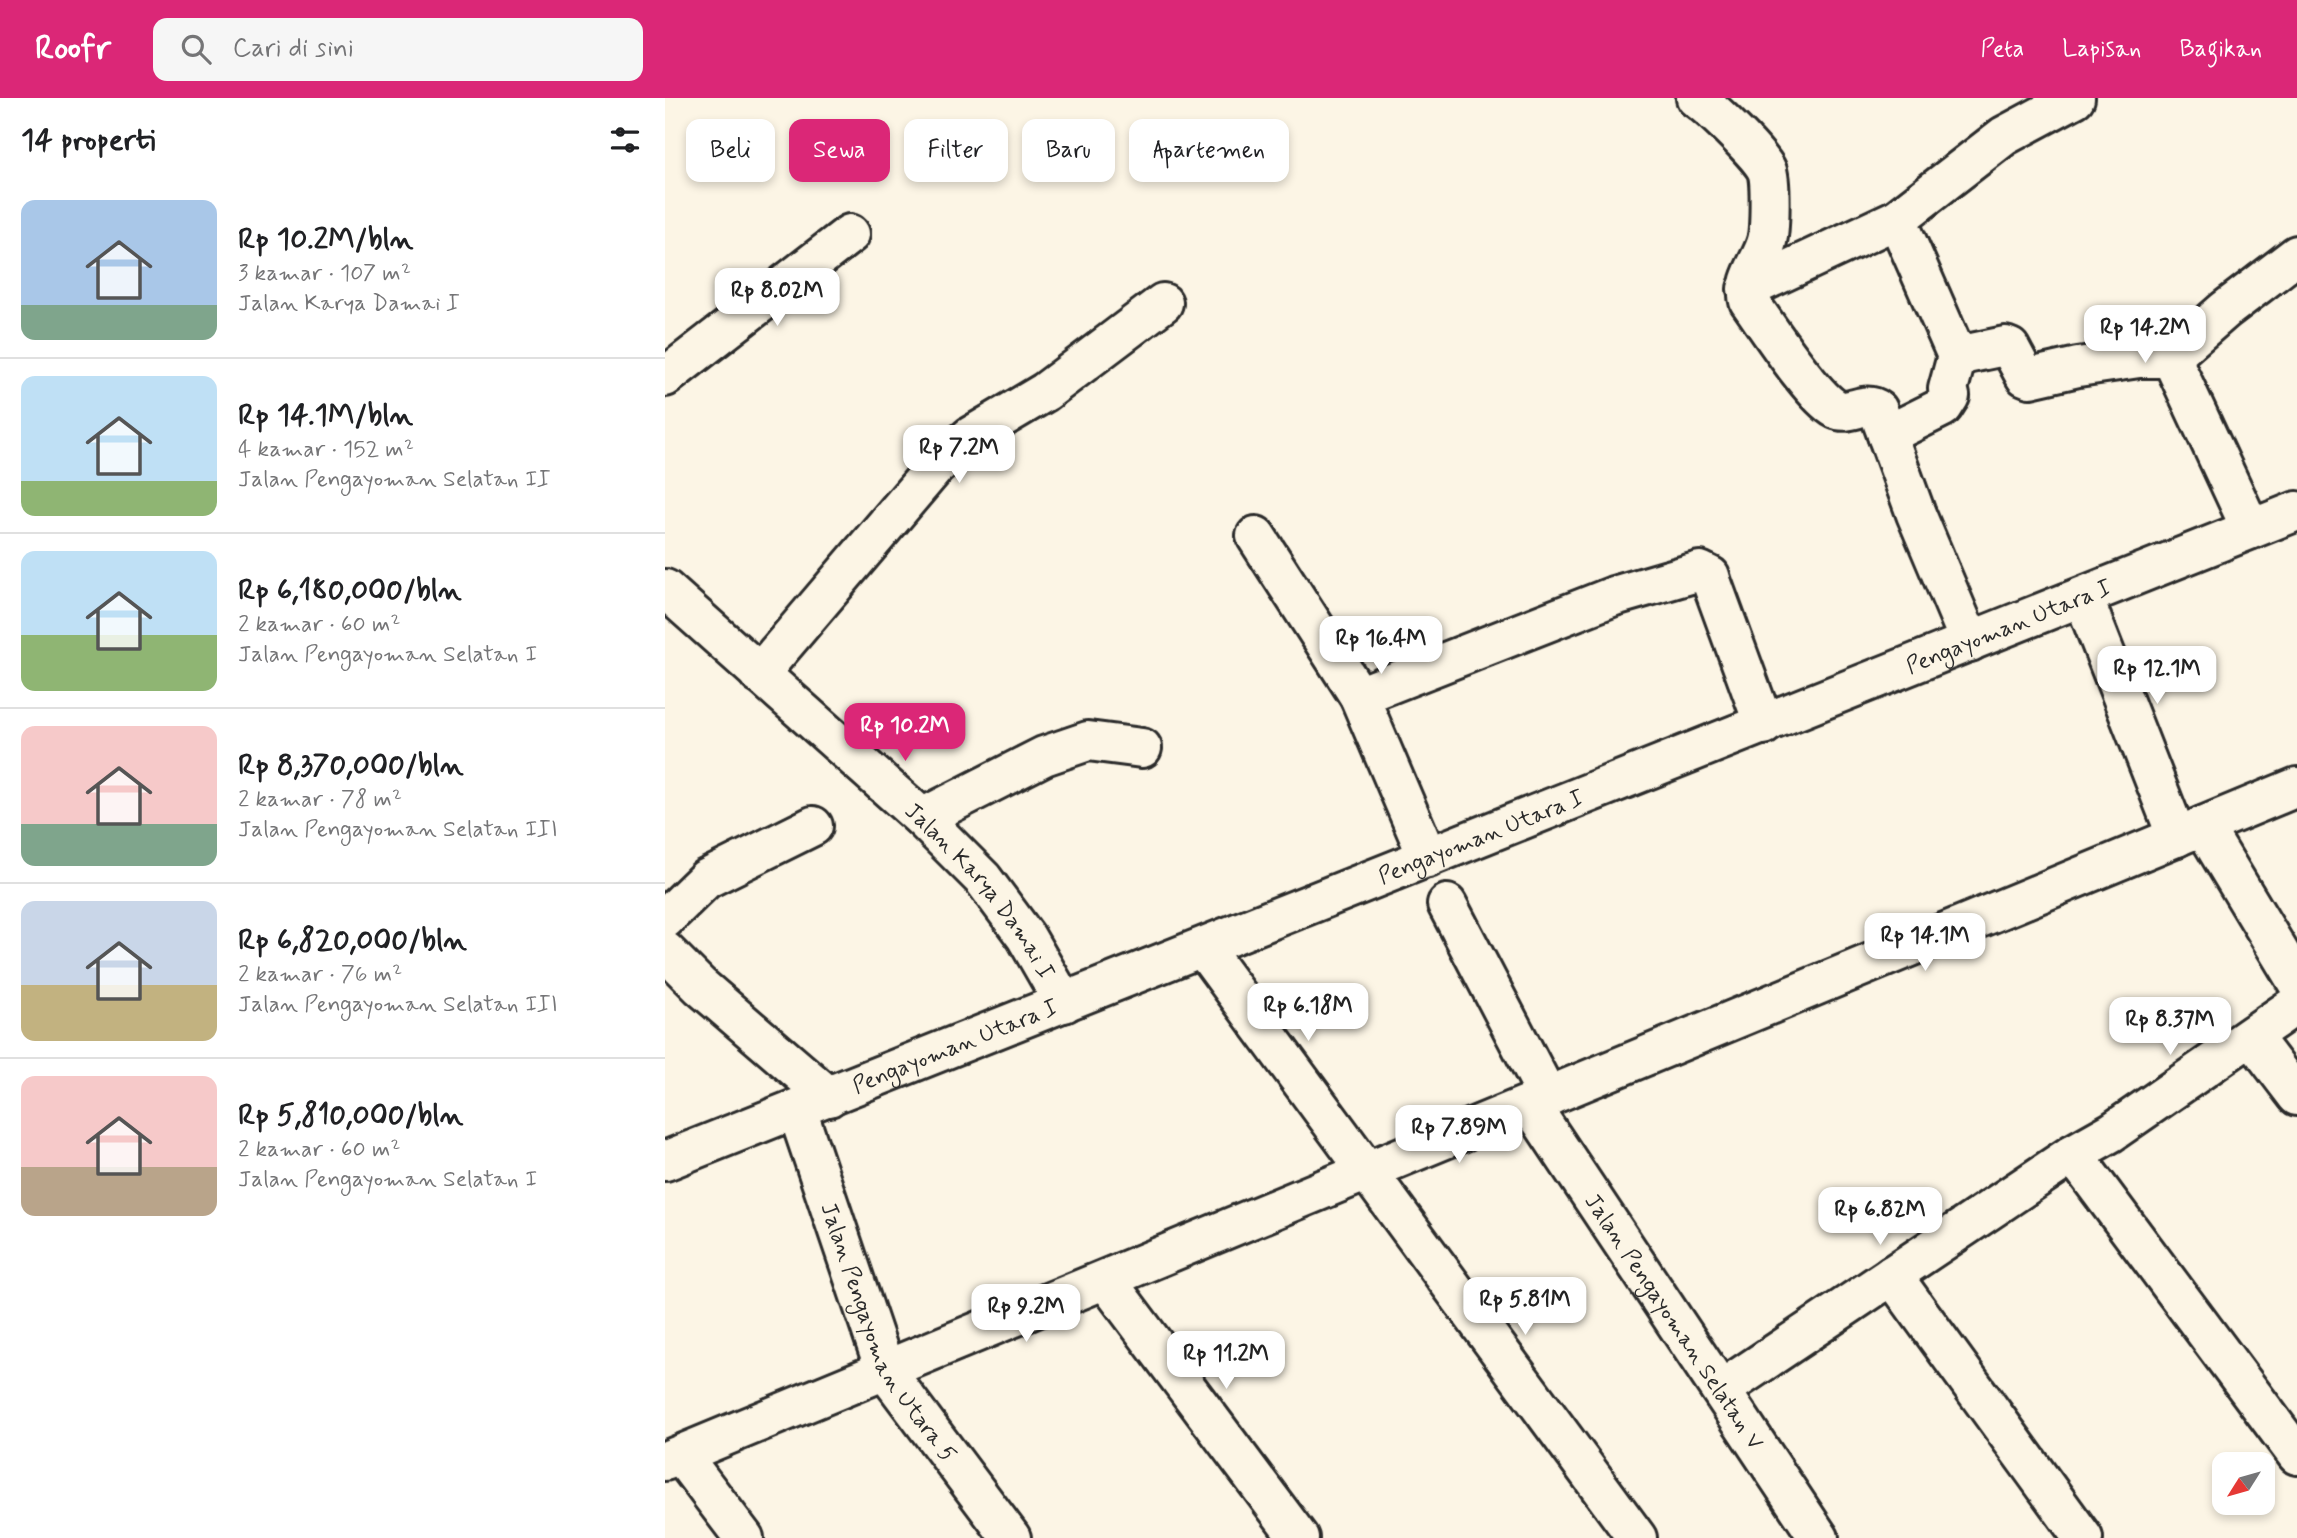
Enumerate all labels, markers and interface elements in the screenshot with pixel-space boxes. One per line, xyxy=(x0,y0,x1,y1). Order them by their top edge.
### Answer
search box xyxy=(153,18,643,81)
text: Roofr xyxy=(35,27,111,71)
icon: search xyxy=(177,30,215,68)
text: Cari di sini xyxy=(233,32,354,66)
text: Peta xyxy=(1981,34,2024,65)
text: Lapisan xyxy=(2062,34,2141,65)
text: Bagikan xyxy=(2179,34,2262,65)
chip: Beli xyxy=(686,119,775,182)
chip: Sewa xyxy=(789,119,890,182)
chip: Filter xyxy=(904,119,1008,182)
chip: Baru xyxy=(1022,119,1115,182)
chip: Apartemen xyxy=(1129,119,1289,182)
text: 14 properti xyxy=(21,121,155,160)
icon: filters xyxy=(606,121,644,159)
text: Rp 10.2M/bln xyxy=(238,220,413,259)
icon: home xyxy=(77,228,161,312)
text: 3 kamar · 107 m² xyxy=(238,259,411,289)
pin: Rp 8.02M xyxy=(705,268,849,328)
text: Rp 8.02M xyxy=(731,276,823,306)
text: Jalan Karya Damai I xyxy=(238,289,460,319)
pin: Rp 14.2M xyxy=(2073,306,2217,365)
text: Rp 14.2M xyxy=(2100,313,2190,343)
text: Rp 14.1M/bln xyxy=(238,396,413,435)
icon: home xyxy=(77,404,161,488)
pin: Rp 7.2M xyxy=(894,426,1024,485)
text: Rp 7.2M xyxy=(919,433,999,463)
text: 4 kamar · 152 m² xyxy=(238,435,414,465)
text: Jalan Pengayoman Selatan II xyxy=(238,465,551,495)
text: Rp 6,180,000/bln xyxy=(238,571,462,610)
street label: Pengayoman Utara I xyxy=(1902,573,2116,682)
icon: home xyxy=(77,579,161,663)
text: 2 kamar · 60 m² xyxy=(238,610,400,640)
pin: Rp 16.4M xyxy=(1309,616,1453,676)
text: Rp 16.4M xyxy=(1335,624,1427,654)
text: Jalan Pengayoman Selatan I xyxy=(238,640,537,670)
pin: Rp 12.1M xyxy=(2085,646,2229,706)
text: Rp 12.1M xyxy=(2113,654,2201,684)
pin: Rp 10.2M xyxy=(833,704,977,763)
text: Rp 10.2M xyxy=(860,711,950,741)
text: Rp 8,370,000/bln xyxy=(238,746,463,785)
icon: home xyxy=(77,754,161,838)
street label: Pengayoman Utara I xyxy=(1374,784,1589,892)
text: 2 kamar · 78 m² xyxy=(238,785,402,815)
street label: Jalan Karya Damai I xyxy=(898,797,1060,986)
text: Jalan Pengayoman Selatan III xyxy=(238,815,558,845)
pin: Rp 14.1M xyxy=(1853,914,1997,973)
text: Rp 6,820,000/bln xyxy=(238,921,467,960)
text: Rp 14.1M xyxy=(1880,921,1970,951)
icon: home xyxy=(77,929,161,1013)
text: 2 kamar · 76 m² xyxy=(238,960,402,990)
pin: Rp 6.18M xyxy=(1236,984,1380,1043)
text: Jalan Pengayoman Selatan III xyxy=(238,990,558,1020)
text: Rp 6.18M xyxy=(1263,991,1353,1021)
street label: Pengayoman Utara I xyxy=(848,993,1063,1102)
pin: Rp 8.37M xyxy=(2098,998,2242,1057)
text: Rp 8.37M xyxy=(2125,1005,2215,1035)
text: Rp 5,810,000/bln xyxy=(238,1096,463,1135)
icon: home xyxy=(77,1104,161,1188)
pin: Rp 7.89M xyxy=(1387,1105,1531,1165)
text: Rp 7.89M xyxy=(1411,1113,1507,1143)
text: 2 kamar · 60 m² xyxy=(238,1135,400,1165)
text: Jalan Pengayoman Selatan I xyxy=(238,1165,537,1195)
street label: Jalan Pengayoman Selatan V xyxy=(1577,1188,1769,1456)
pin: Rp 6.82M xyxy=(1808,1188,1952,1247)
text: Rp 6.82M xyxy=(1834,1195,1926,1225)
street label: Jalan Pengayoman Utara 5 xyxy=(812,1199,962,1469)
pin: Rp 5.81M xyxy=(1453,1278,1597,1337)
pin: Rp 9.2M xyxy=(961,1284,1091,1344)
text: Rp 5.81M xyxy=(1479,1285,1571,1315)
text: Rp 9.2M xyxy=(987,1292,1065,1322)
pin: Rp 11.2M xyxy=(1154,1332,1298,1391)
text: Rp 11.2M xyxy=(1183,1339,1269,1369)
north arrow xyxy=(2212,1452,2275,1516)
map controls xyxy=(2212,1452,2275,1515)

